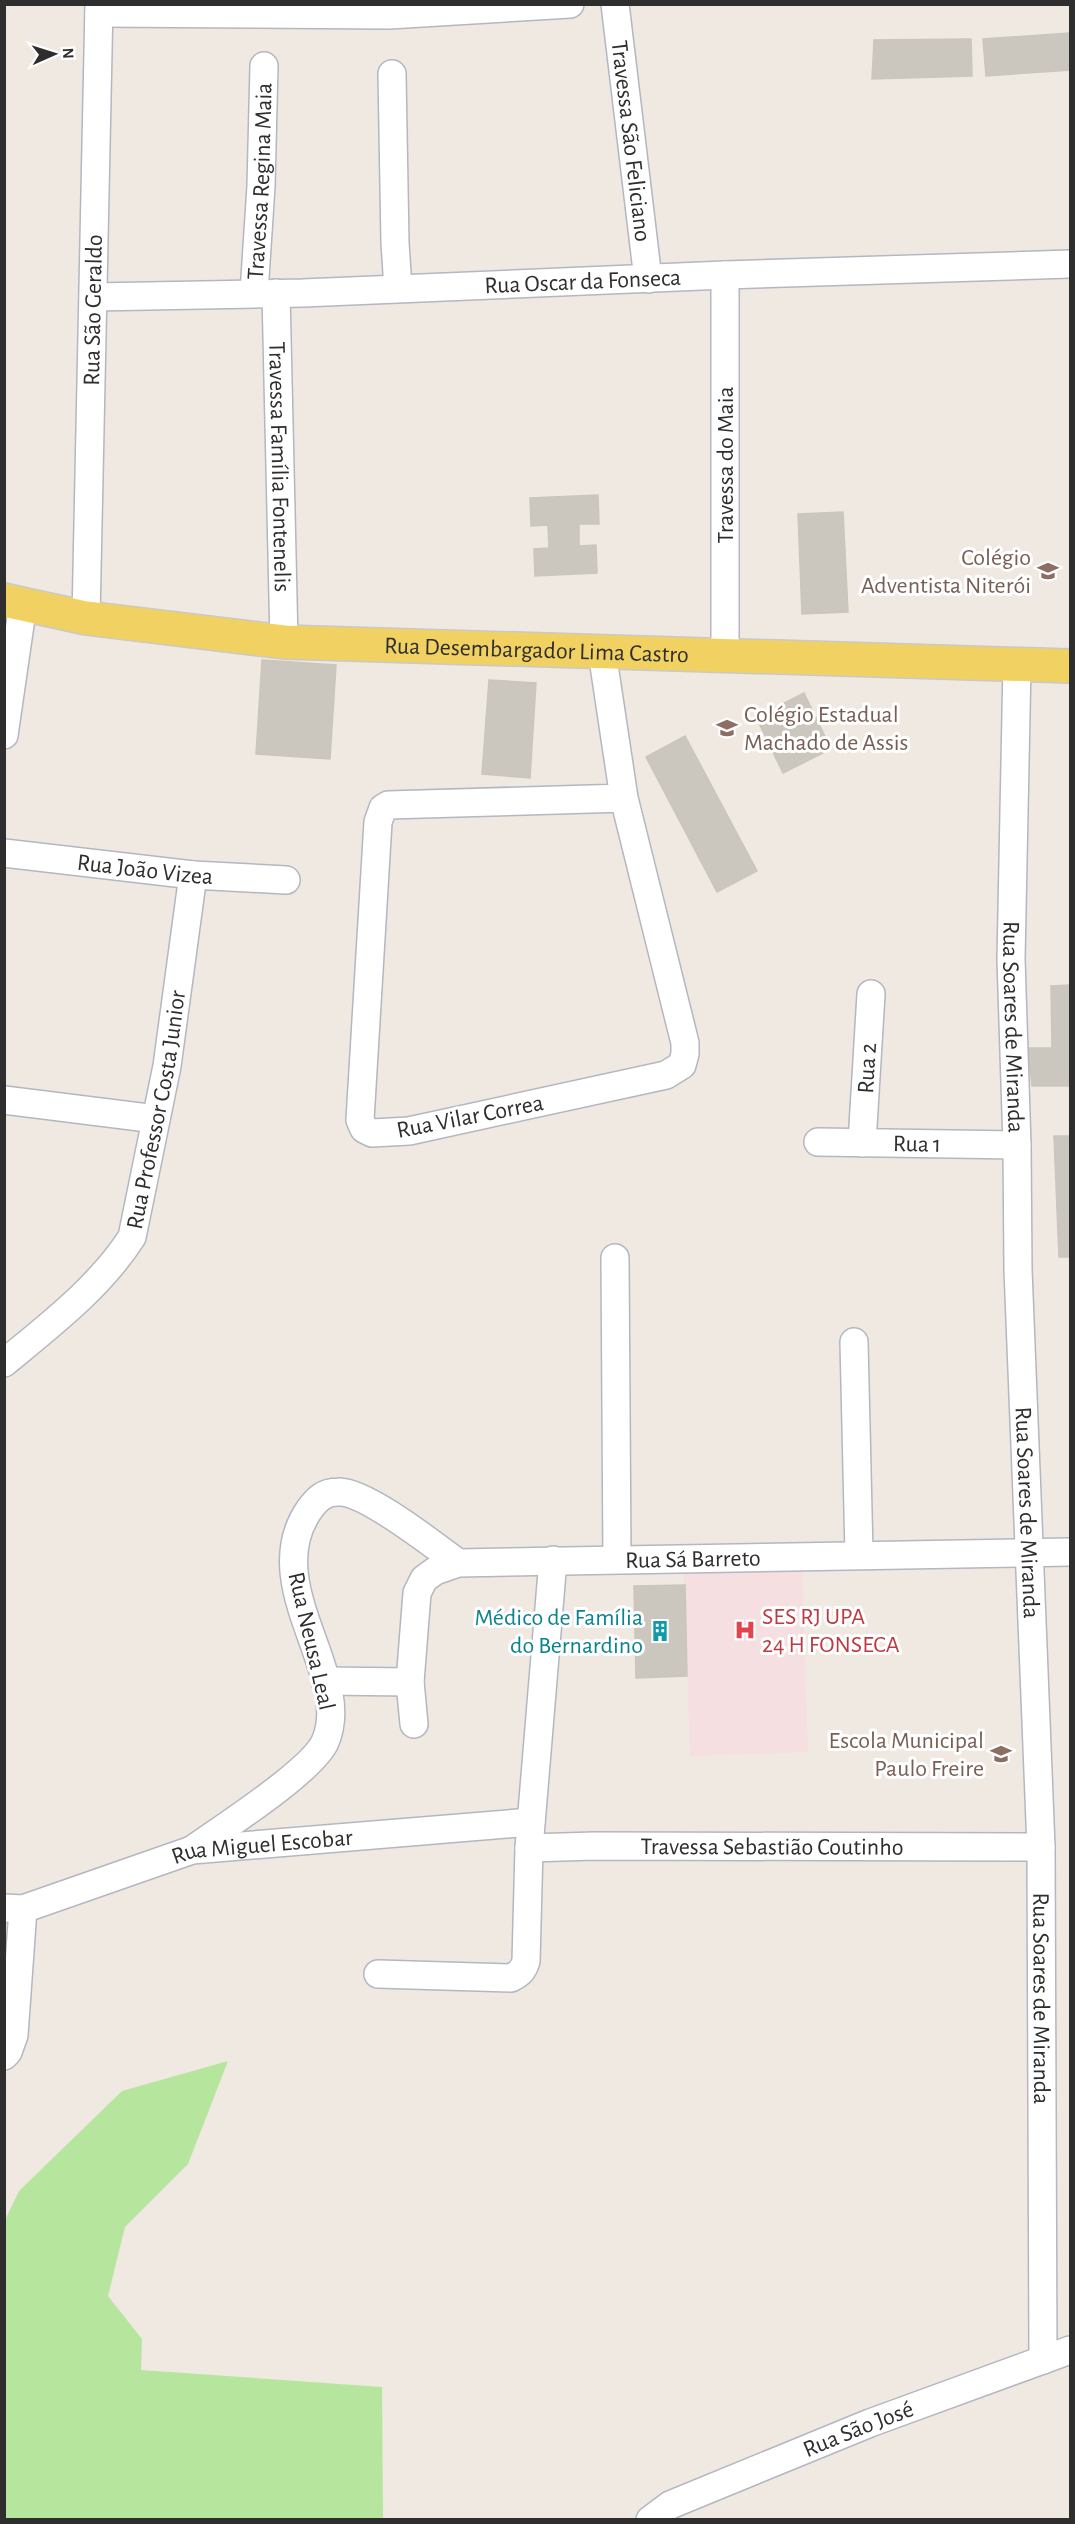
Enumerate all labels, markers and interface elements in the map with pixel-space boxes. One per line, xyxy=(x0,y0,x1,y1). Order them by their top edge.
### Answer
north arrow xyxy=(24,24,84,84)
street label: Travessa São Feliciano xyxy=(606,39,654,243)
text: N xyxy=(60,47,76,59)
street label: Travessa Regina Maia xyxy=(244,82,277,281)
street label: Rua São Geraldo xyxy=(80,234,107,386)
street label: Rua Oscar da Fonseca xyxy=(484,266,682,298)
street label: Travessa Família Fontenelis xyxy=(264,341,294,593)
street label: Travessa do Maia xyxy=(714,386,738,544)
place label: Colégio Adventista Niterói xyxy=(861,546,1031,598)
school or university icon: Colégio Adventista Niterói xyxy=(1036,559,1060,583)
street label: Rua Desembargador Lima Castro xyxy=(384,634,689,667)
place label: Colégio Estadual Machado de Assis xyxy=(744,703,909,755)
school or university icon: Colégio Estadual Machado de Assis xyxy=(715,716,739,740)
street label: Rua João Vizea xyxy=(76,851,214,889)
street label: Rua Soares de Miranda xyxy=(998,921,1028,1133)
street label: Rua Professor Costa Junior xyxy=(123,989,190,1231)
street label: Rua 2 xyxy=(854,1042,881,1094)
street label: Rua Vilar Correa xyxy=(395,1091,546,1143)
street label: Rua 1 xyxy=(893,1132,941,1157)
street label: Rua Soares de Miranda xyxy=(1010,1406,1043,1619)
street label: Rua Sá Barreto xyxy=(625,1547,761,1573)
street label: Rua Neusa Leal xyxy=(283,1570,339,1713)
place label: SES RJ UPA 24 H FONSECA xyxy=(762,1605,900,1657)
place label: Médico de Família do Bernardino xyxy=(474,1606,643,1658)
hospital icon: SES RJ UPA 24 H FONSECA xyxy=(733,1618,757,1642)
building icon: Médico de Família do Bernardino xyxy=(648,1619,672,1643)
place label: Escola Municipal Paulo Freire xyxy=(829,1729,984,1781)
school or university icon: Escola Municipal Paulo Freire xyxy=(989,1742,1013,1766)
street label: Rua Miguel Escobar xyxy=(168,1826,354,1869)
street label: Travessa Sebastião Coutinho xyxy=(640,1835,904,1860)
street label: Rua Soares de Miranda xyxy=(1028,1892,1053,2104)
street label: Rua São José xyxy=(800,2397,917,2462)

